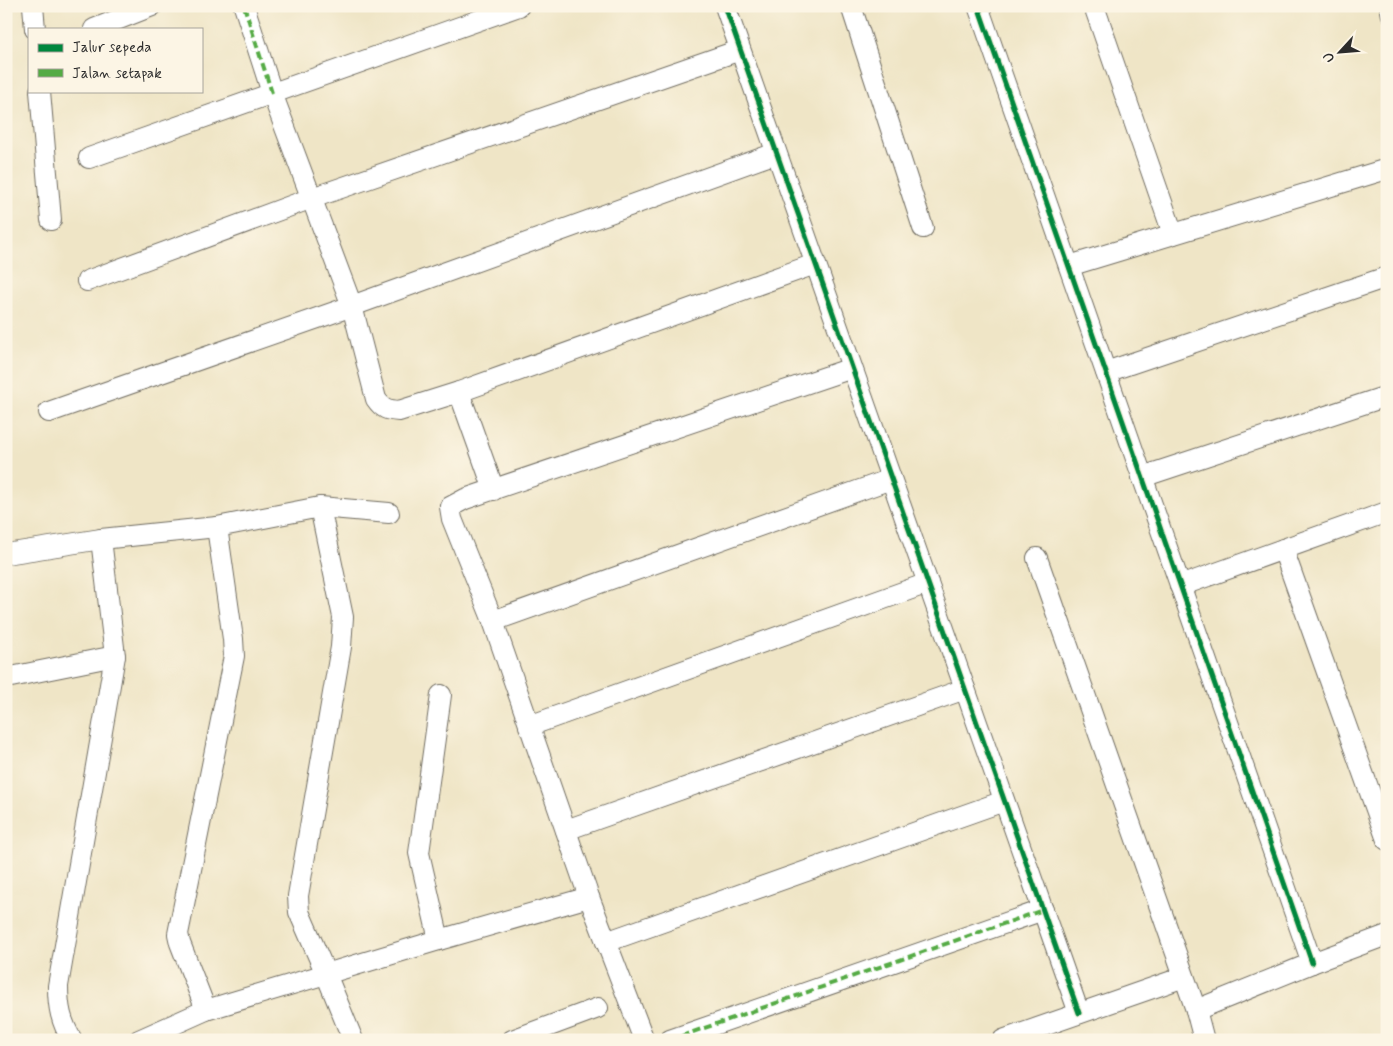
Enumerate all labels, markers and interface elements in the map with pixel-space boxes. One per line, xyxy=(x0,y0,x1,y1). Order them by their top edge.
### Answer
legend xyxy=(28,28,202,92)
north arrow xyxy=(1316,28,1366,78)
text: Jalur sepeda xyxy=(72,38,152,58)
text: U xyxy=(1319,49,1339,65)
text: Jalan setapak xyxy=(72,64,162,84)

